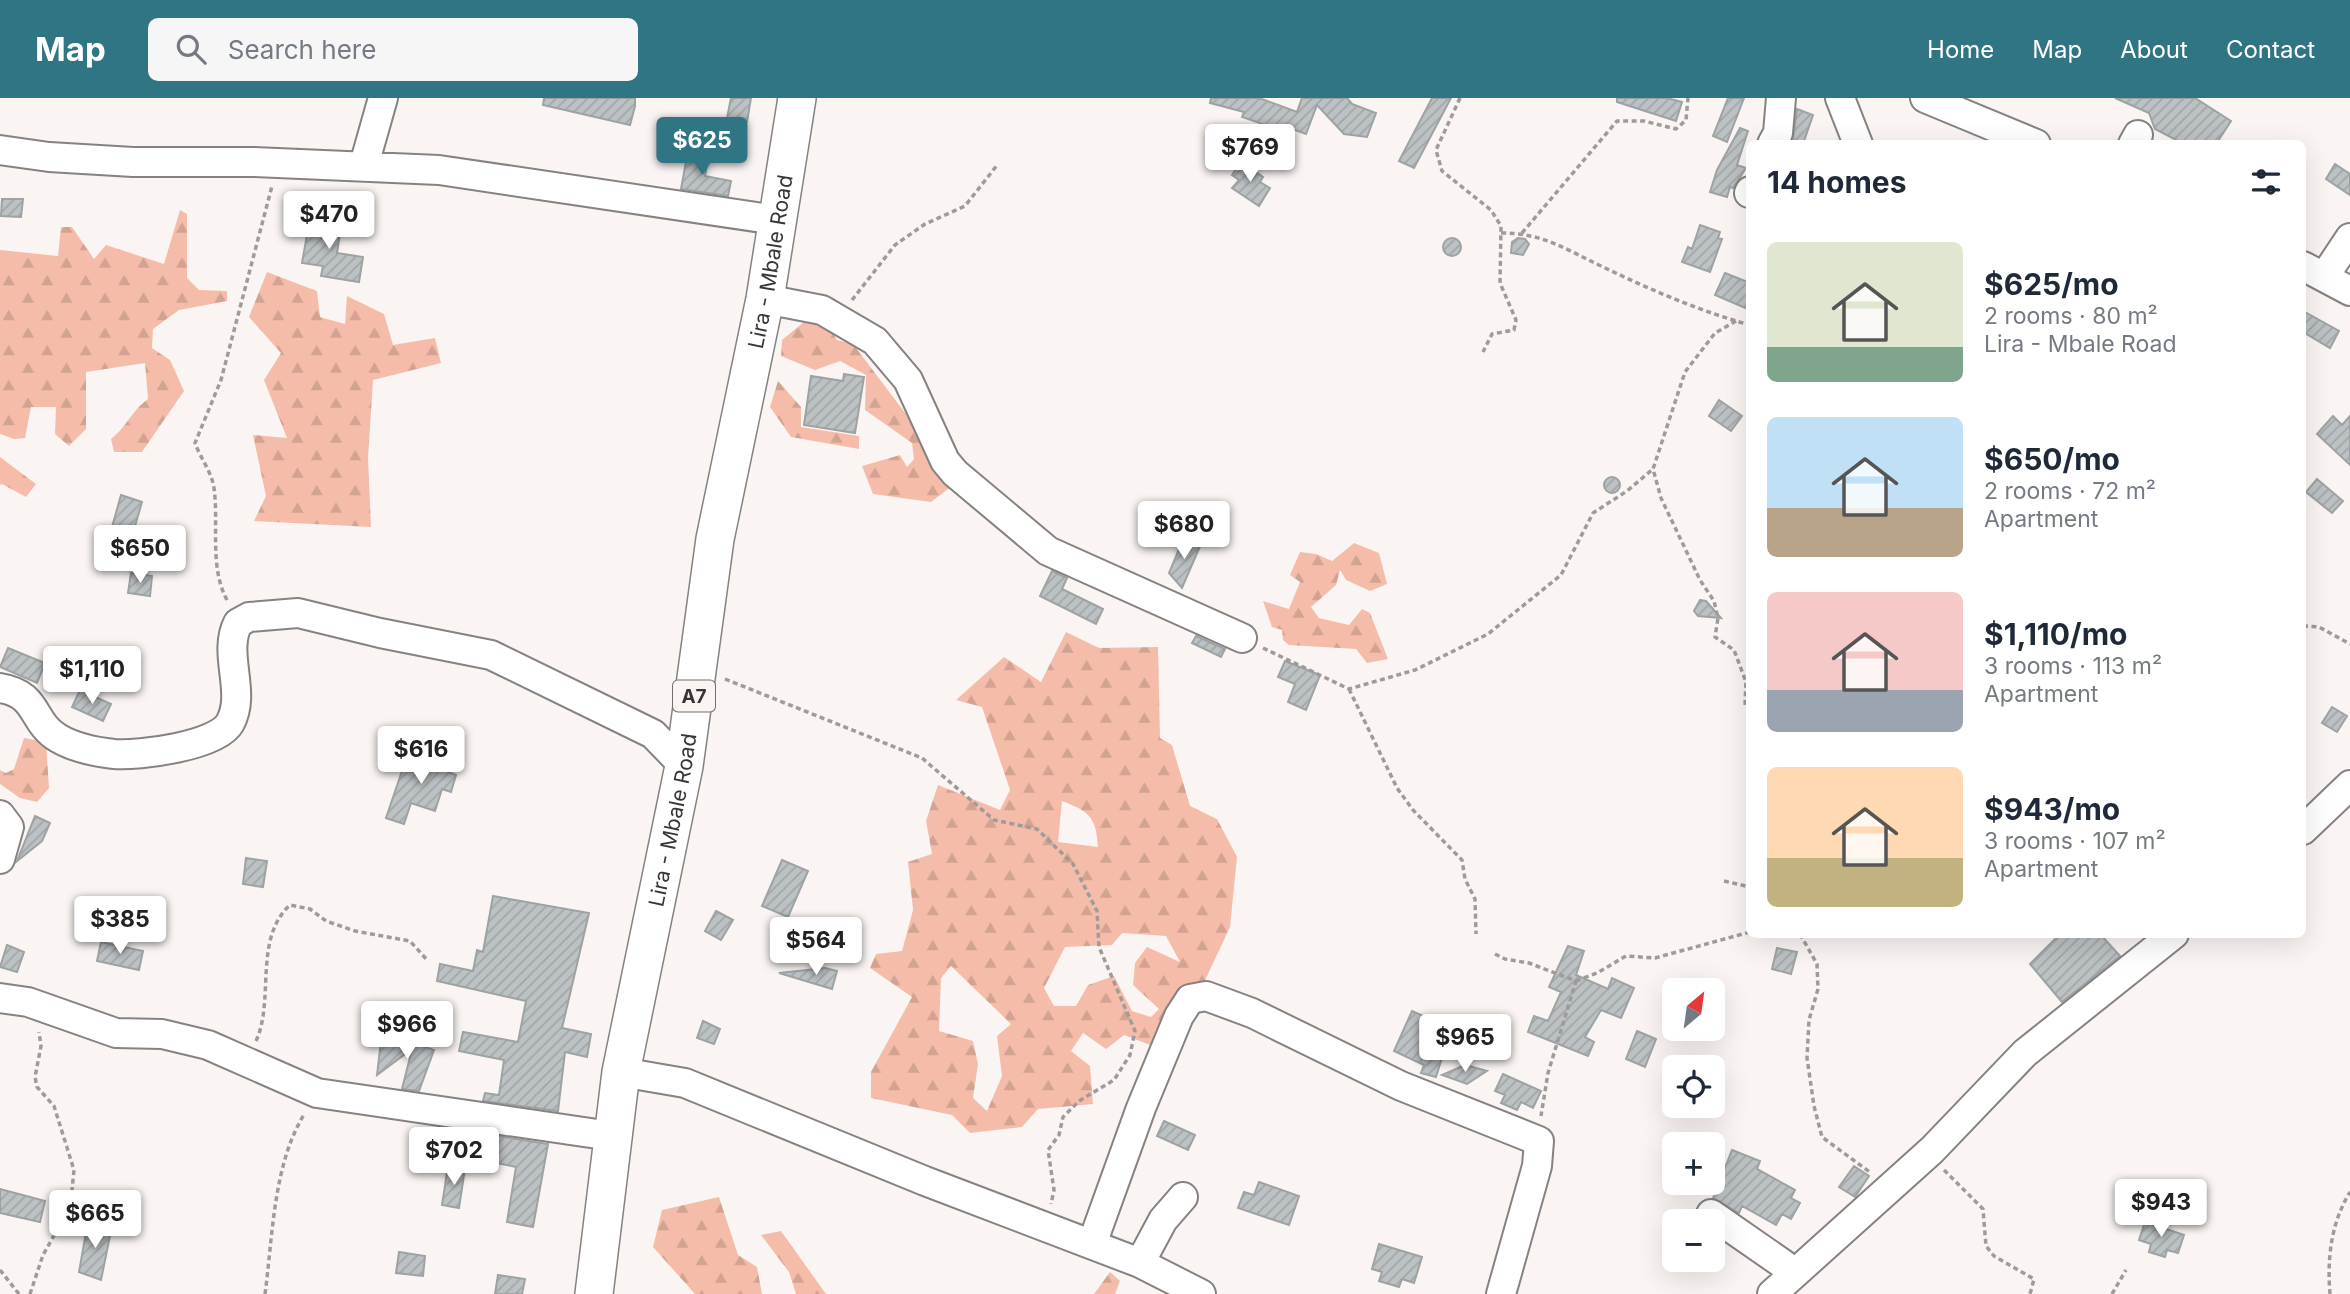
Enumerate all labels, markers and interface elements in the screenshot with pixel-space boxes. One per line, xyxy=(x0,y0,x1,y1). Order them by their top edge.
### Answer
search box xyxy=(148,18,638,81)
text: Map xyxy=(35,29,106,69)
icon: search xyxy=(172,30,210,68)
text: Search here xyxy=(228,34,376,65)
text: Home xyxy=(1927,35,1994,64)
text: Map xyxy=(2032,35,2082,64)
text: About xyxy=(2120,35,2188,64)
text: Contact xyxy=(2226,35,2315,64)
pin: $625 xyxy=(661,118,743,177)
pin: $769 xyxy=(1209,125,1291,184)
text: $625 xyxy=(672,126,732,154)
text: $769 xyxy=(1221,133,1279,161)
icon: filters xyxy=(2247,163,2285,201)
text: 14 homes xyxy=(1767,164,1906,200)
street label: Lira - Mbale Road xyxy=(743,173,797,351)
pin: $470 xyxy=(288,192,370,251)
text: $470 xyxy=(299,200,359,228)
text: $625/mo xyxy=(1984,266,2119,302)
icon: home xyxy=(1823,270,1907,354)
text: 2 rooms · 80 m² xyxy=(1984,302,2158,330)
text: Lira - Mbale Road xyxy=(1984,330,2177,358)
text: $650/mo xyxy=(1984,441,2120,477)
icon: home xyxy=(1823,445,1907,529)
text: 2 rooms · 72 m² xyxy=(1984,477,2156,505)
pin: $680 xyxy=(1143,502,1225,561)
text: Apartment xyxy=(1984,505,2098,533)
text: $680 xyxy=(1154,510,1214,538)
pin: $650 xyxy=(99,526,181,585)
text: $650 xyxy=(110,534,170,562)
text: $1,110/mo xyxy=(1984,616,2127,652)
icon: home xyxy=(1823,620,1907,704)
pin: $1,110 xyxy=(35,646,149,706)
text: 3 rooms · 113 m² xyxy=(1984,652,2162,680)
text: $1,110 xyxy=(59,655,125,683)
road number: A7 xyxy=(673,680,715,712)
text: Apartment xyxy=(1984,680,2098,708)
pin: $616 xyxy=(380,726,462,786)
street label: Lira - Mbale Road xyxy=(643,732,701,909)
text: $616 xyxy=(394,735,448,763)
text: $943/mo xyxy=(1984,791,2120,827)
icon: home xyxy=(1823,795,1907,879)
text: 3 rooms · 107 m² xyxy=(1984,827,2166,855)
text: Apartment xyxy=(1984,855,2098,883)
pin: $385 xyxy=(79,896,161,956)
text: $385 xyxy=(90,905,150,933)
pin: $564 xyxy=(775,918,857,977)
text: $564 xyxy=(786,926,846,954)
north arrow xyxy=(1662,978,1726,1041)
map controls xyxy=(1662,978,1725,1272)
pin: $966 xyxy=(366,1002,448,1061)
text: $966 xyxy=(377,1010,437,1038)
pin: $965 xyxy=(1424,1014,1506,1074)
text: $965 xyxy=(1435,1023,1495,1051)
button: locate xyxy=(1662,1055,1725,1118)
pin: $702 xyxy=(413,1128,495,1187)
button: + xyxy=(1662,1132,1725,1195)
text: $702 xyxy=(425,1136,483,1164)
pin: $943 xyxy=(2120,1180,2202,1239)
text: $943 xyxy=(2131,1188,2191,1216)
pin: $665 xyxy=(54,1190,136,1250)
text: $665 xyxy=(65,1199,125,1227)
button: − xyxy=(1662,1209,1725,1272)

